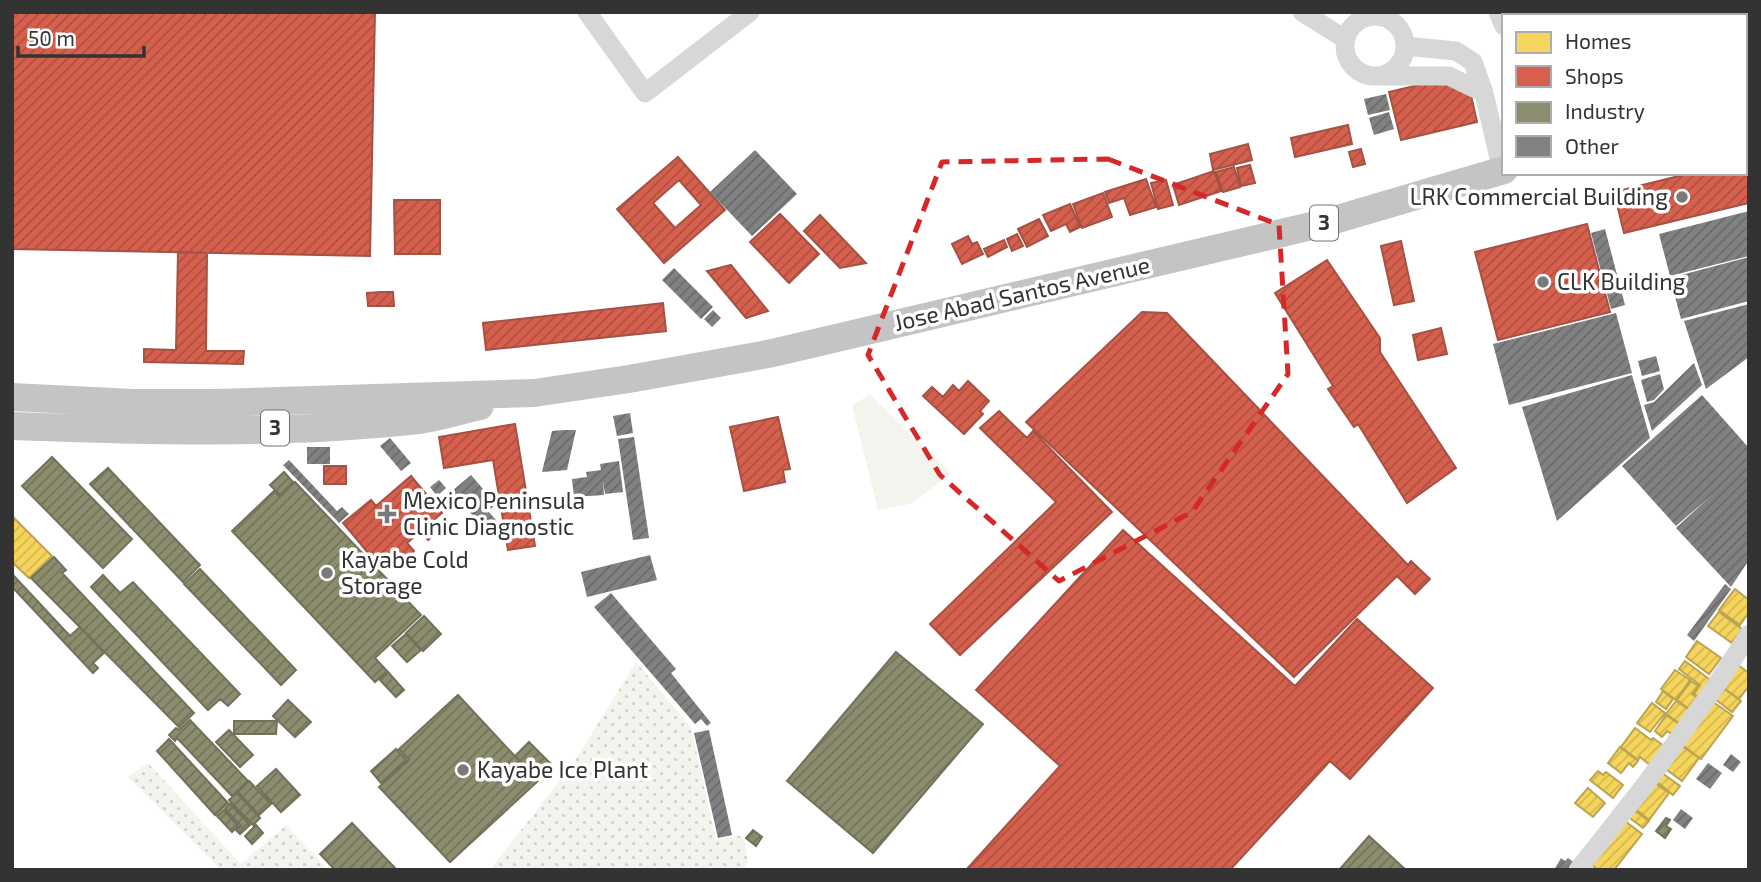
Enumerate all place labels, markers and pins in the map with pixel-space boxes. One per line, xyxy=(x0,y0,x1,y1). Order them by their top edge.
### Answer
place label: LRK Commercial Building xyxy=(1410,182,1668,210)
marker: LRK Commercial Building xyxy=(1674,189,1690,205)
place label: CLK Building xyxy=(1557,267,1686,295)
marker: CLK Building xyxy=(1535,274,1551,290)
place label: Mexico Peninsula Clinic Diagnostic xyxy=(403,486,585,540)
marker: Mexico Peninsula Clinic Diagnostic xyxy=(377,504,397,524)
place label: Kayabe Cold Storage xyxy=(341,545,469,599)
marker: Kayabe Cold Storage xyxy=(319,565,335,581)
place label: Kayabe Ice Plant xyxy=(477,755,648,783)
marker: Kayabe Ice Plant xyxy=(455,762,471,778)

